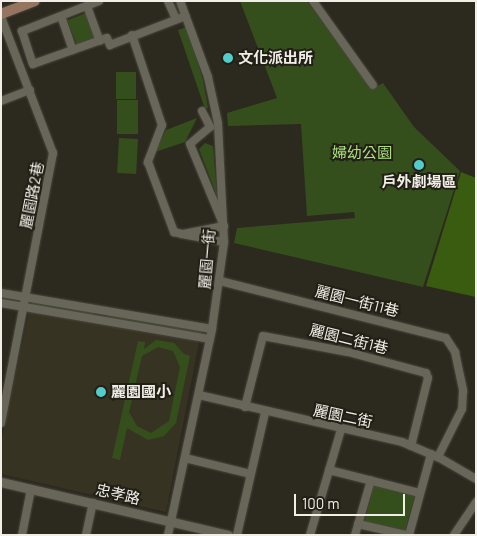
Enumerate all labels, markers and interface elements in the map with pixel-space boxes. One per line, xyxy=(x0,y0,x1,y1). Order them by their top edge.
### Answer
place label: 文化派出所 xyxy=(238,49,313,67)
marker: 文化派出所 xyxy=(222,52,234,64)
park label: 婦幼公園 xyxy=(332,144,392,162)
marker: 戶外劇場區 xyxy=(413,159,425,171)
street label: 麗園路2巷 xyxy=(17,160,47,230)
place label: 戶外劇場區 xyxy=(382,173,456,191)
street label: 麗園一街 xyxy=(195,228,219,290)
street label: 麗園一街11巷 xyxy=(313,282,401,320)
street label: 麗園二街1巷 xyxy=(308,321,390,357)
place label: 麗園國小 xyxy=(111,383,171,401)
marker: 麗園國小 xyxy=(95,386,107,398)
street label: 麗園二街 xyxy=(312,401,374,431)
street label: 忠孝路 xyxy=(94,480,142,508)
scale bar xyxy=(297,484,408,516)
text: 100 m xyxy=(302,494,340,512)

